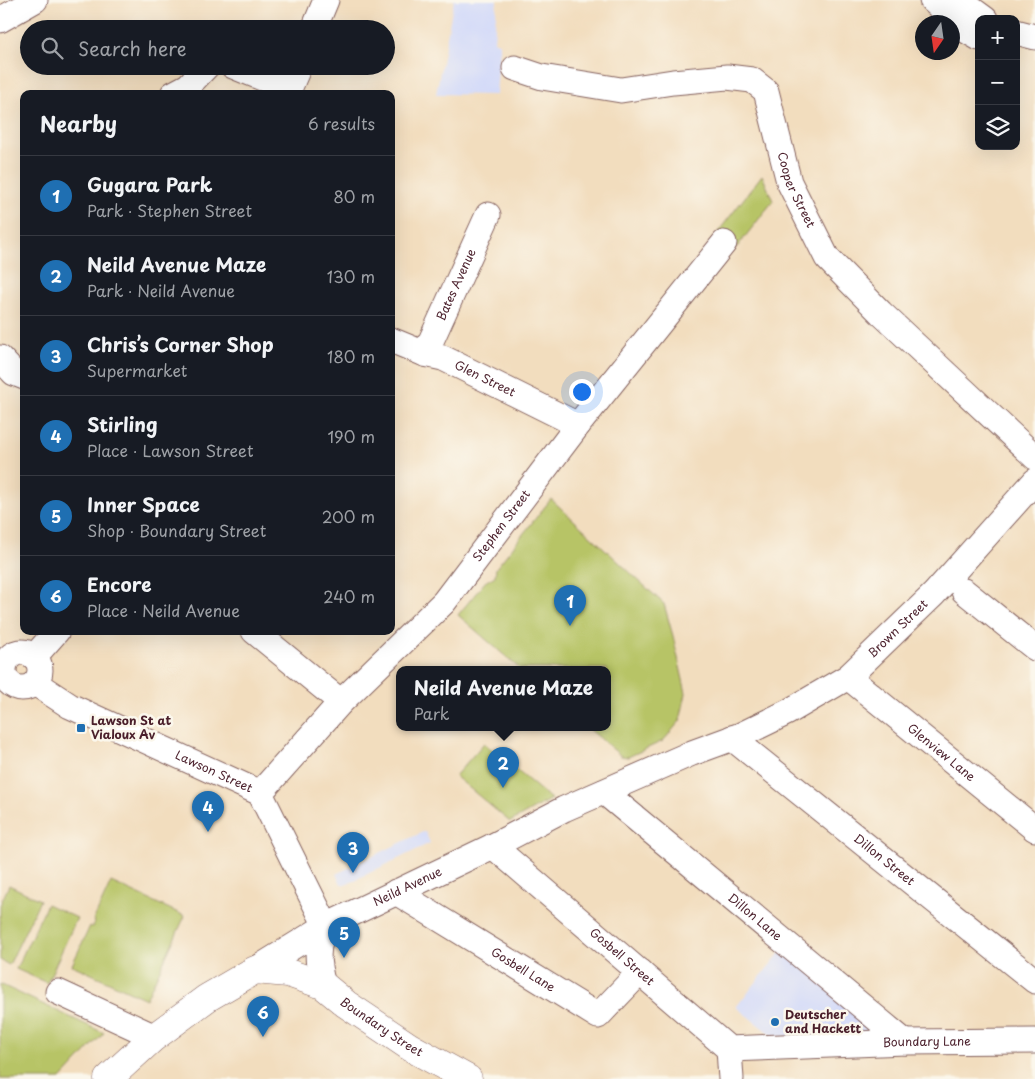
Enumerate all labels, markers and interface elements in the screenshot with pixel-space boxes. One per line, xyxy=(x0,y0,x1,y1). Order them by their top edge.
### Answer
north arrow xyxy=(915,15,960,60)
map controls xyxy=(975,15,1020,150)
button: + xyxy=(975,15,1020,60)
search box xyxy=(20,20,395,75)
icon: search xyxy=(38,34,66,62)
text: Search here xyxy=(78,34,187,62)
button: − xyxy=(975,60,1020,105)
button: layers xyxy=(975,105,1020,150)
text: Nearby xyxy=(40,107,117,139)
text: 6 results xyxy=(308,111,375,135)
street label: Cooper Street xyxy=(774,150,820,231)
text: Gugara Park xyxy=(87,170,212,198)
text: 1 xyxy=(52,184,60,208)
text: 80 m xyxy=(333,184,375,208)
text: Park · Stephen Street xyxy=(87,198,252,222)
street label: Bates Avenue xyxy=(431,245,480,323)
text: Neild Avenue Maze xyxy=(87,250,266,278)
text: 2 xyxy=(50,264,62,288)
text: 130 m xyxy=(327,264,375,288)
text: Park · Neild Avenue xyxy=(87,278,235,302)
text: Chris’s Corner Shop xyxy=(87,330,274,358)
text: 3 xyxy=(51,344,61,368)
text: 180 m xyxy=(327,344,375,368)
street label: Glen Street xyxy=(452,355,519,401)
text: Supermarket xyxy=(87,358,187,382)
your location xyxy=(569,379,595,405)
text: Stirling xyxy=(87,410,158,438)
text: 4 xyxy=(51,424,61,448)
text: 190 m xyxy=(327,424,375,448)
text: Place · Lawson Street xyxy=(87,438,254,462)
street label: Stephen Street xyxy=(468,485,534,565)
text: Inner Space xyxy=(87,490,200,518)
text: 5 xyxy=(51,504,61,528)
text: 200 m xyxy=(322,504,375,528)
text: Shop · Boundary Street xyxy=(87,518,266,542)
text: Encore xyxy=(87,570,152,598)
text: 6 xyxy=(50,584,62,608)
text: 240 m xyxy=(323,584,375,608)
pin: 1 xyxy=(554,585,586,626)
street label: Brown Street xyxy=(863,595,931,661)
text: Place · Neild Avenue xyxy=(87,598,240,622)
popup xyxy=(396,666,611,731)
text: Neild Avenue Maze xyxy=(414,673,593,701)
text: Park xyxy=(414,701,450,725)
place label: Lawson St at Vialoux Av xyxy=(91,711,171,743)
street label: Glenview Lane xyxy=(904,719,980,785)
marker: Lawson St at Vialoux Av xyxy=(75,722,87,734)
street label: Lawson Street xyxy=(173,745,256,797)
pin: 2 xyxy=(487,747,519,788)
pin: 4 xyxy=(192,791,224,832)
street label: Dillon Street xyxy=(850,829,919,889)
pin: 3 xyxy=(337,832,369,873)
street label: Neild Avenue xyxy=(370,862,445,910)
street label: Dillon Lane xyxy=(724,889,787,945)
pin: 5 xyxy=(328,917,360,958)
street label: Gosbell Street xyxy=(586,923,659,989)
street label: Gosbell Lane xyxy=(488,942,559,996)
street label: Boundary Street xyxy=(337,993,427,1060)
pin: 6 xyxy=(247,996,279,1037)
place label: Deutscher and Hackett xyxy=(785,1005,862,1037)
marker: Deutscher and Hackett xyxy=(769,1016,781,1028)
street label: Boundary Lane xyxy=(882,1031,971,1051)

